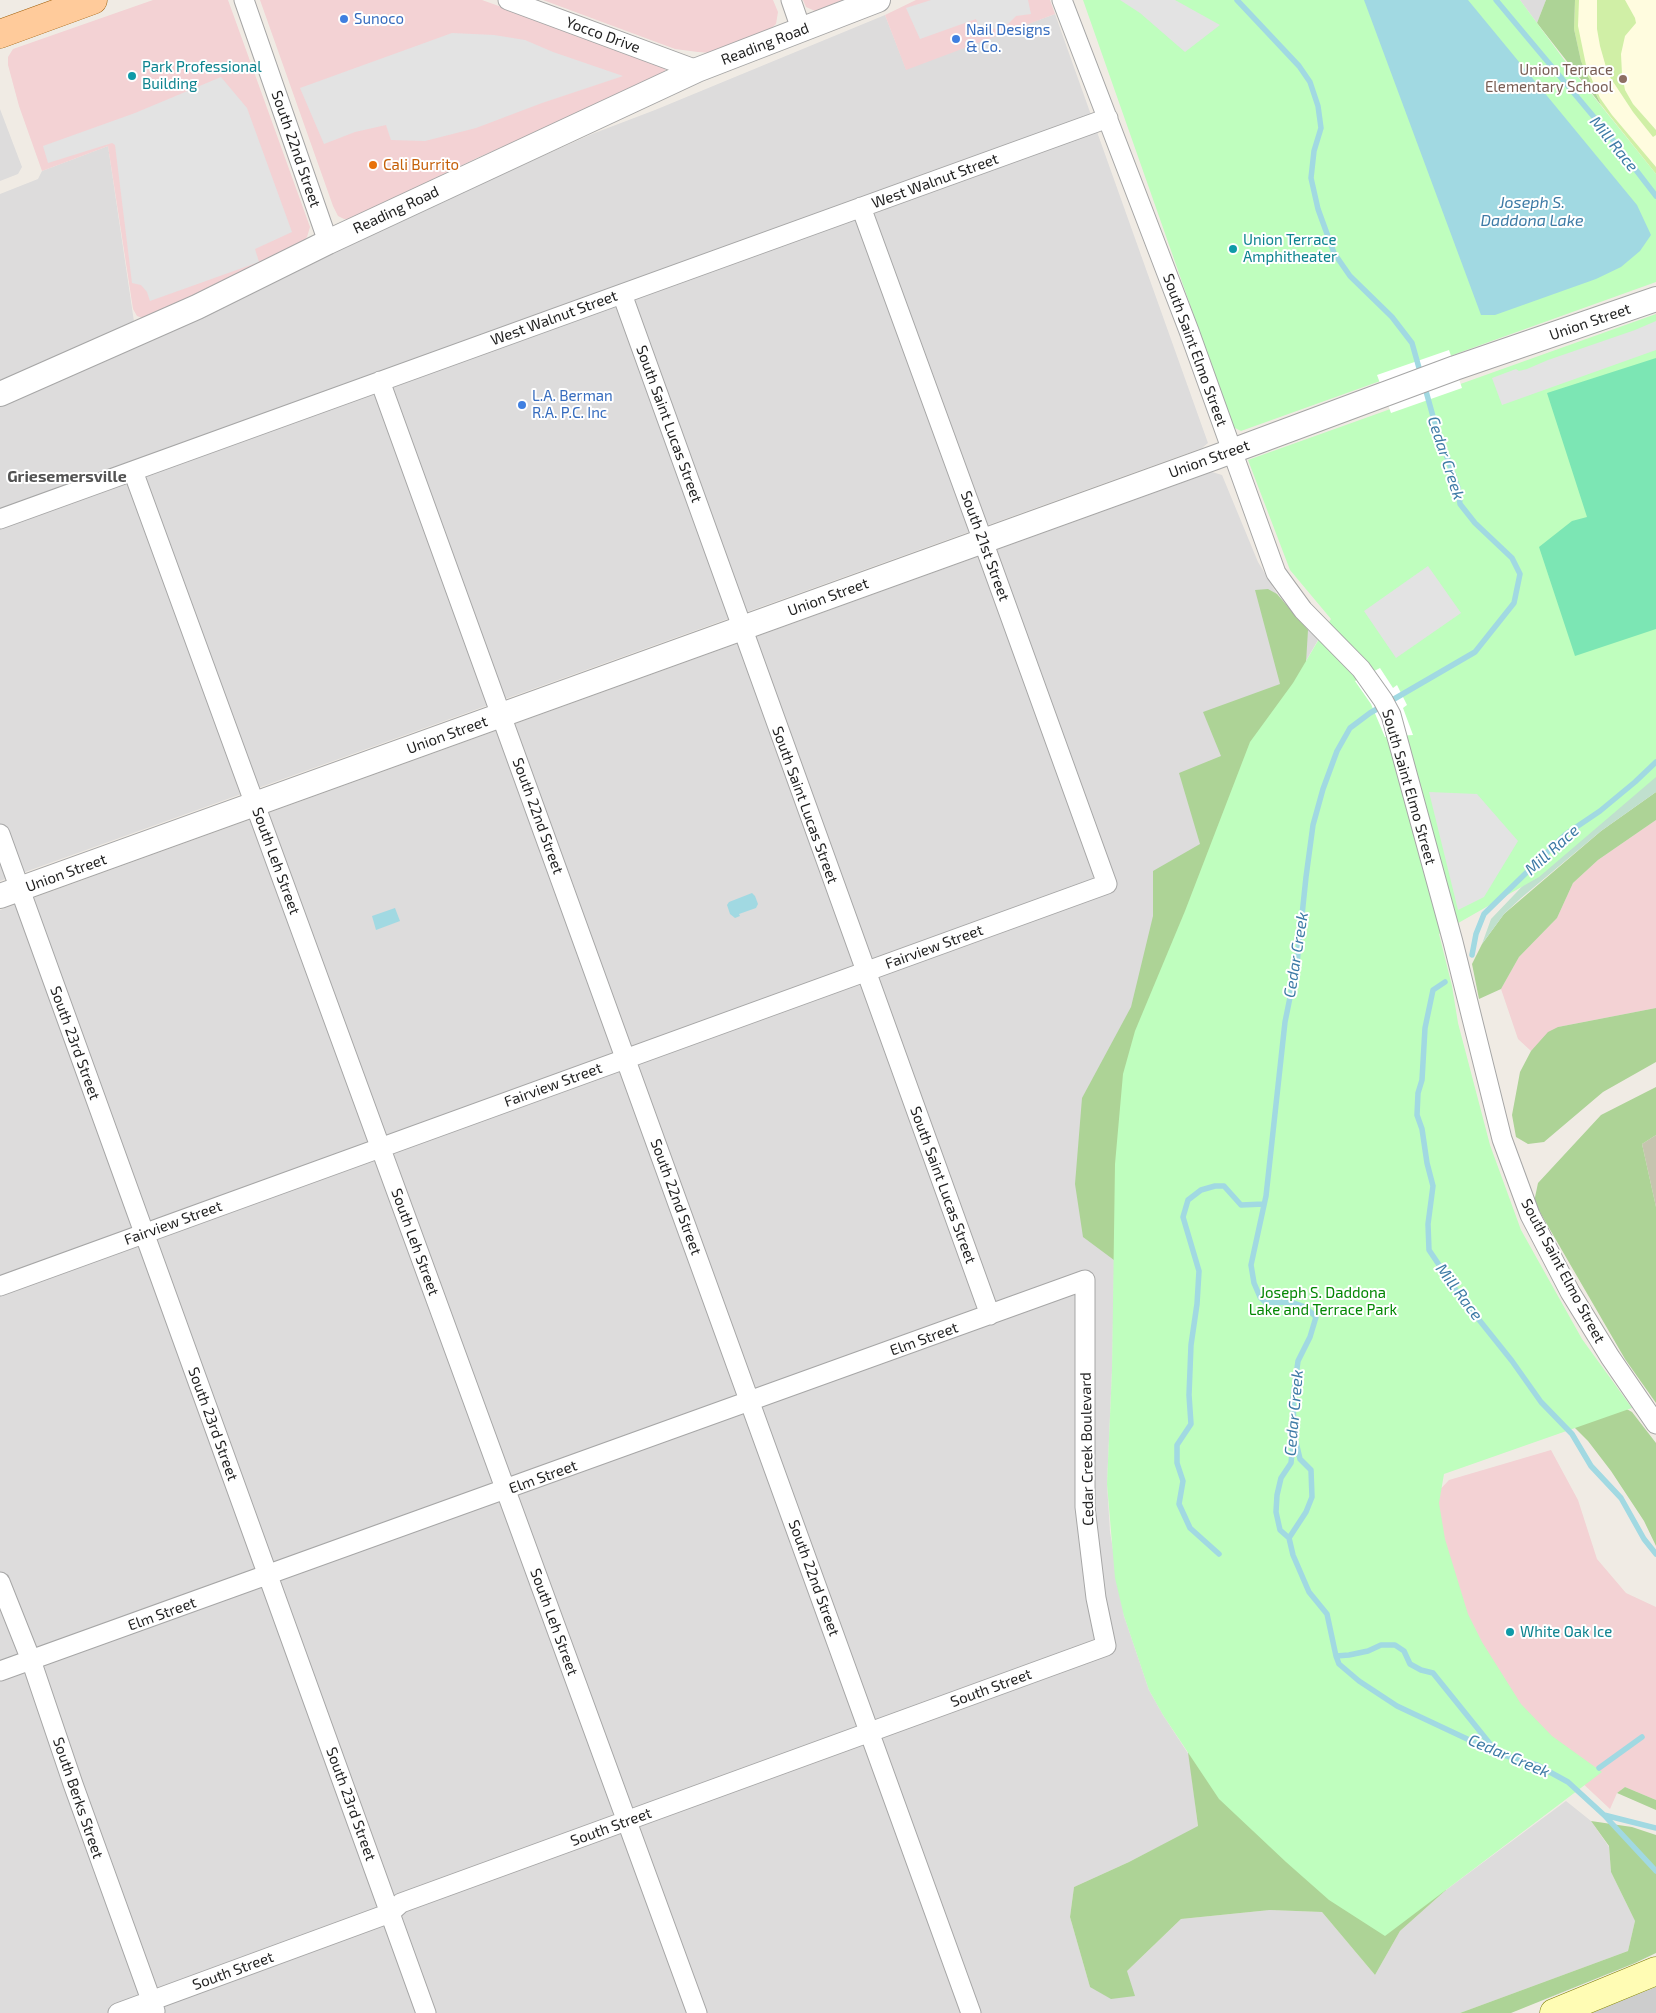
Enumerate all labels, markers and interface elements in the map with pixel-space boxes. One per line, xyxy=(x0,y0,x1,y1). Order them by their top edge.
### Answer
place label: Sunoco xyxy=(354,10,404,28)
marker: Sunoco xyxy=(338,13,350,25)
street label: Yocco Drive xyxy=(563,13,643,57)
street label: Reading Road xyxy=(718,19,812,69)
place label: Nail Designs & Co. xyxy=(966,21,1050,56)
marker: Nail Designs & Co. xyxy=(950,33,962,45)
place label: Park Professional Building xyxy=(142,58,262,93)
place label: Union Terrace Elementary School xyxy=(1485,61,1613,96)
marker: Park Professional Building xyxy=(126,70,138,82)
marker: Union Terrace Elementary School xyxy=(1617,73,1629,85)
street label: South 22nd Street xyxy=(268,88,324,210)
water label: Mill Race xyxy=(1586,112,1642,176)
street label: West Walnut Street xyxy=(869,150,1001,212)
place label: Cali Burrito xyxy=(383,156,459,174)
marker: Cali Burrito xyxy=(367,159,379,171)
street label: Reading Road xyxy=(350,182,442,238)
water label: Joseph S. Daddona Lake xyxy=(1480,193,1584,231)
place label: Union Terrace Amphitheater xyxy=(1243,231,1337,266)
marker: Union Terrace Amphitheater xyxy=(1227,243,1239,255)
street label: South Saint Elmo Street xyxy=(1159,271,1231,429)
street label: West Walnut Street xyxy=(488,287,620,349)
street label: Union Street xyxy=(1547,300,1633,344)
street label: South Saint Lucas Street xyxy=(632,343,706,505)
place label: L.A. Berman R.A. P.C. Inc xyxy=(532,387,613,422)
marker: L.A. Berman R.A. P.C. Inc xyxy=(516,399,528,411)
water label: Cedar Creek xyxy=(1423,414,1469,502)
street label: Union Street xyxy=(1166,436,1252,482)
district label: Griesemersville xyxy=(7,467,127,487)
street label: South 21st Street xyxy=(957,488,1013,604)
street label: Union Street xyxy=(785,574,871,620)
street label: South Saint Elmo Street xyxy=(1378,707,1440,867)
street label: Union Street xyxy=(404,712,490,758)
street label: South Saint Lucas Street xyxy=(768,724,842,886)
street label: South 22nd Street xyxy=(509,755,567,877)
street label: South Leh Street xyxy=(248,805,304,917)
water label: Mill Race xyxy=(1521,821,1583,879)
street label: Union Street xyxy=(23,850,109,896)
water label: Cedar Creek xyxy=(1280,911,1312,999)
street label: Fairview Street xyxy=(883,921,985,973)
street label: South 23rd Street xyxy=(46,984,104,1102)
street label: Fairview Street xyxy=(502,1059,604,1111)
street label: South Saint Lucas Street xyxy=(906,1104,980,1266)
street label: South 22nd Street xyxy=(647,1136,705,1258)
street label: South Leh Street xyxy=(387,1186,443,1298)
street label: South Saint Elmo Street xyxy=(1517,1196,1609,1346)
street label: Fairview Street xyxy=(122,1197,224,1249)
water label: Mill Race xyxy=(1431,1260,1487,1324)
park label: Joseph S. Daddona Lake and Terrace Park xyxy=(1249,1284,1397,1319)
street label: Elm Street xyxy=(888,1318,960,1360)
street label: South 23rd Street xyxy=(184,1365,242,1483)
water label: Cedar Creek xyxy=(1281,1369,1307,1457)
street label: Cedar Creek Boulevard xyxy=(1077,1372,1097,1526)
street label: Elm Street xyxy=(507,1456,579,1498)
street label: South 22nd Street xyxy=(785,1517,843,1639)
street label: South Leh Street xyxy=(526,1566,582,1678)
street label: Elm Street xyxy=(126,1593,198,1635)
place label: White Oak Ice xyxy=(1520,1623,1612,1641)
marker: White Oak Ice xyxy=(1504,1626,1516,1638)
street label: South Street xyxy=(948,1665,1034,1711)
water label: Cedar Creek xyxy=(1465,1730,1553,1782)
street label: South Berks Street xyxy=(49,1735,107,1861)
street label: South 23rd Street xyxy=(322,1745,380,1863)
street label: South Street xyxy=(568,1804,654,1850)
street label: South Street xyxy=(190,1948,276,1994)

